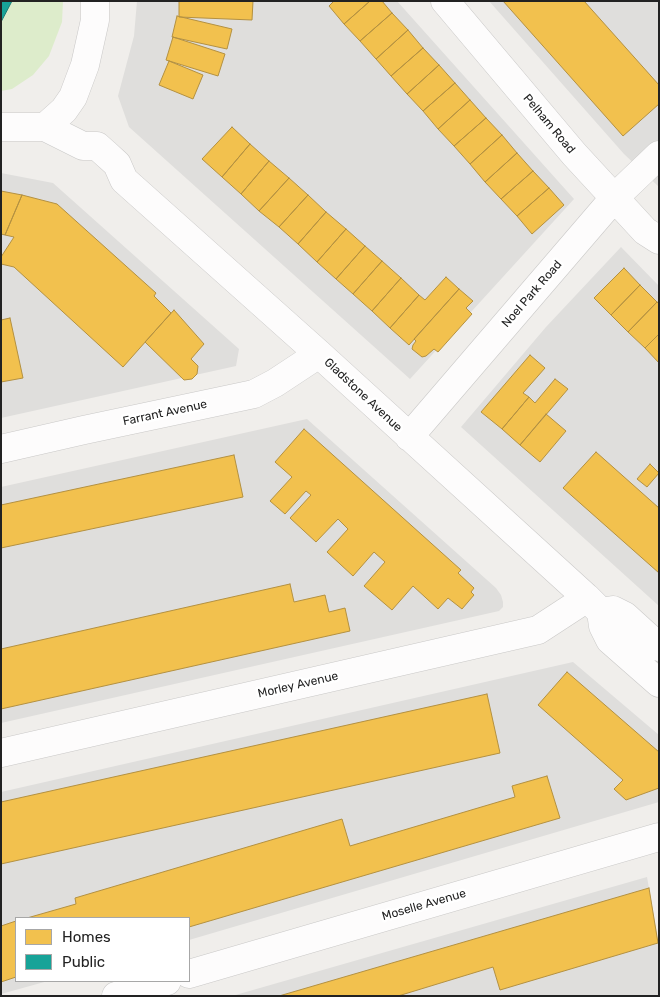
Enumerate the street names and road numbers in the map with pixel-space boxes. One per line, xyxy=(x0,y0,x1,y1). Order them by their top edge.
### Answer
street label: Pelham Road xyxy=(520,91,578,157)
street label: Noel Park Road xyxy=(499,258,565,330)
street label: Gladstone Avenue xyxy=(321,355,405,435)
street label: Farrant Avenue xyxy=(122,397,208,429)
street label: Morley Avenue xyxy=(256,669,340,701)
street label: Moselle Avenue xyxy=(380,886,468,924)

